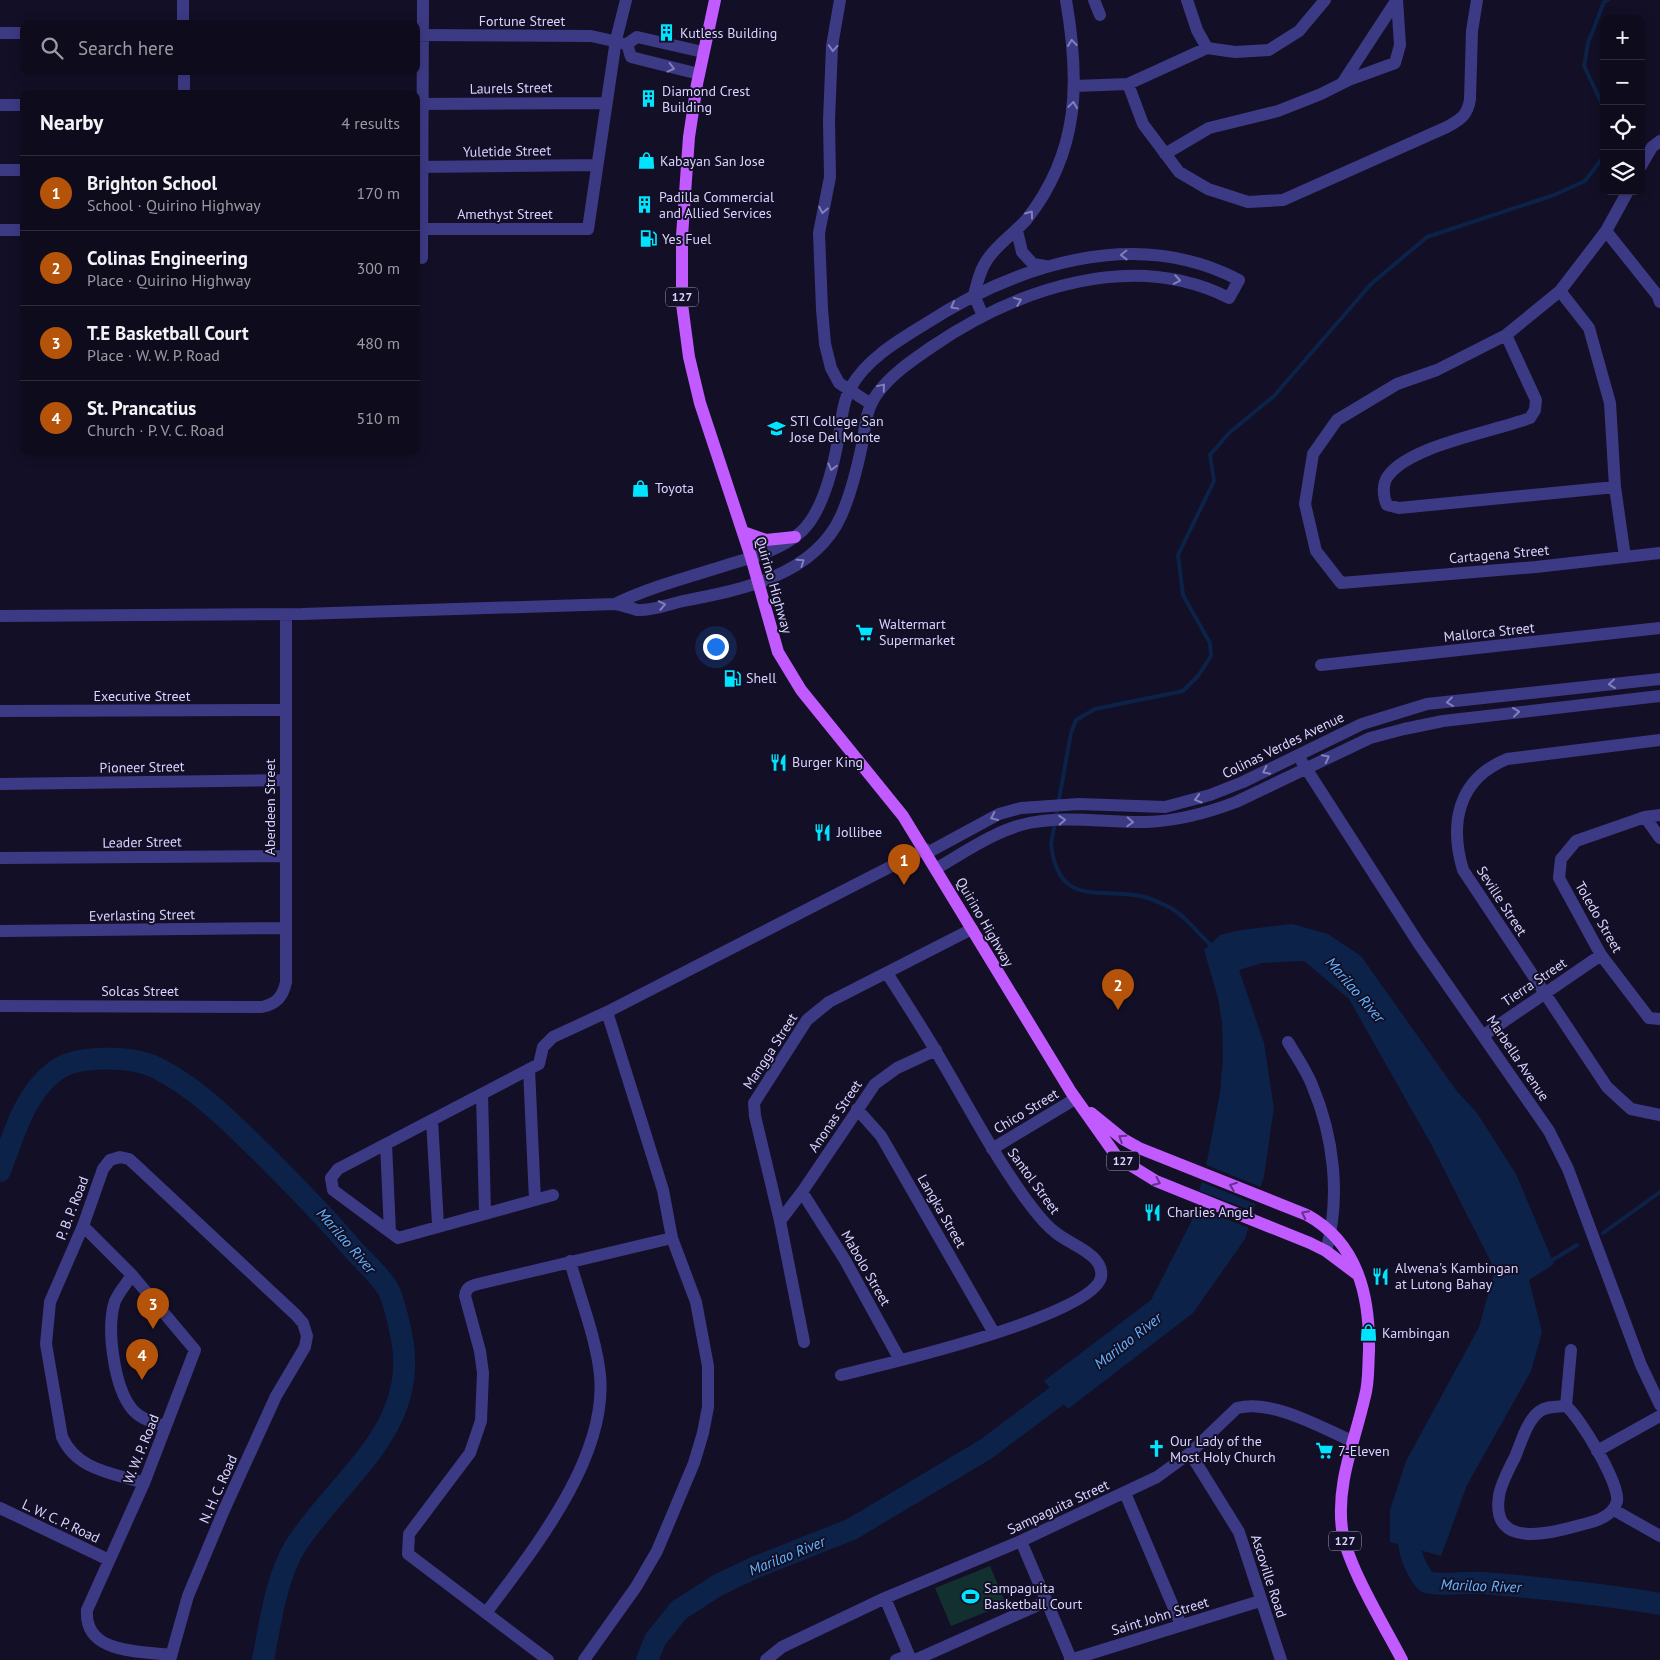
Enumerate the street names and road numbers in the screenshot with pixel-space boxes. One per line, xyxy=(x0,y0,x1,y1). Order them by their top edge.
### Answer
street label: Fortune Street xyxy=(479,12,565,30)
street label: Laurels Street xyxy=(469,78,553,98)
street label: Yuletide Street xyxy=(463,141,551,161)
street label: Amethyst Street xyxy=(457,205,553,223)
road number: 127 xyxy=(666,288,698,306)
street label: Quirino Highway xyxy=(752,534,797,636)
street label: Cartagena Street xyxy=(1448,541,1550,567)
street label: Mallorca Street xyxy=(1443,618,1536,646)
street label: Executive Street xyxy=(94,687,191,705)
street label: Colinas Verdes Avenue xyxy=(1219,708,1347,782)
street label: Pioneer Street xyxy=(99,757,185,777)
street label: Aberdeen Street xyxy=(261,759,279,855)
street label: Leader Street xyxy=(102,832,182,852)
street label: Seville Street xyxy=(1473,863,1531,939)
street label: Quirino Highway xyxy=(952,874,1018,970)
street label: Toledo Street xyxy=(1571,878,1627,956)
street label: Everlasting Street xyxy=(89,905,195,925)
street label: Tierra Street xyxy=(1498,954,1570,1010)
street label: Solcas Street xyxy=(101,982,179,1000)
street label: Mangga Street xyxy=(739,1009,801,1092)
street label: Marbella Avenue xyxy=(1483,1012,1553,1104)
street label: Anonas Street xyxy=(804,1076,866,1156)
street label: Chico Street xyxy=(990,1085,1062,1137)
street label: Santol Street xyxy=(1004,1144,1064,1218)
road number: 127 xyxy=(1107,1152,1139,1170)
street label: Langka Street xyxy=(914,1171,970,1251)
street label: P. B. P. Road xyxy=(52,1174,92,1242)
street label: Mabolo Street xyxy=(837,1227,895,1309)
street label: W. W. P. Road xyxy=(119,1412,163,1486)
street label: N. H. C. Road xyxy=(195,1452,241,1526)
street label: Sampaguita Street xyxy=(1004,1475,1112,1538)
street label: L. W. C. P. Road xyxy=(19,1495,103,1547)
street label: Ascoville Road xyxy=(1247,1532,1291,1620)
road number: 127 xyxy=(1329,1532,1361,1550)
street label: Saint John Street xyxy=(1109,1593,1211,1639)

